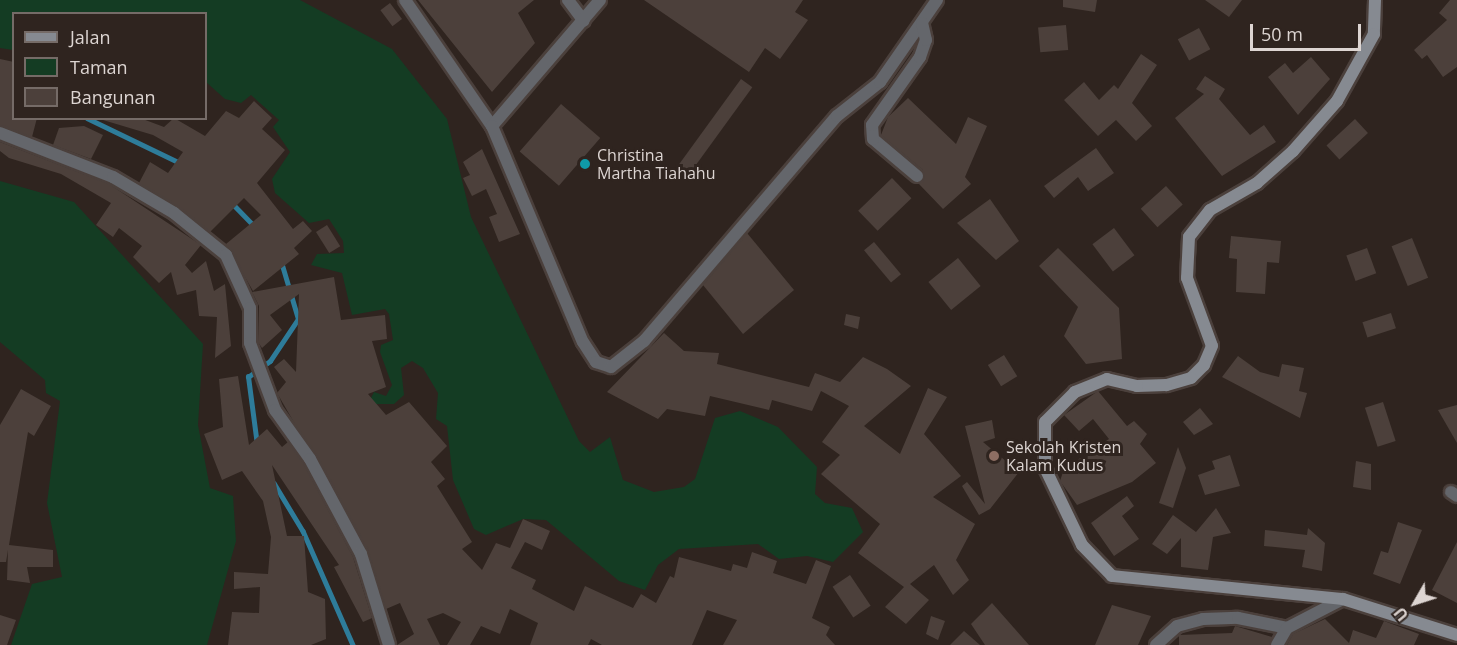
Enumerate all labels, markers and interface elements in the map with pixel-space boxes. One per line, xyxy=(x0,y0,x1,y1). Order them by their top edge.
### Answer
legend xyxy=(12,12,207,120)
scale bar xyxy=(1253,12,1364,50)
text: 50 m xyxy=(1261,22,1303,46)
text: Jalan xyxy=(70,25,110,49)
text: Taman xyxy=(70,55,128,79)
text: Bangunan xyxy=(70,85,156,109)
place label: Christina Martha Tiahahu xyxy=(597,145,715,183)
marker: Christina Martha Tiahahu xyxy=(578,157,592,171)
place label: Sekolah Kristen Kalam Kudus xyxy=(1006,437,1121,475)
marker: Sekolah Kristen Kalam Kudus xyxy=(987,449,1001,463)
north arrow xyxy=(1385,573,1445,633)
text: U xyxy=(1389,603,1413,626)

